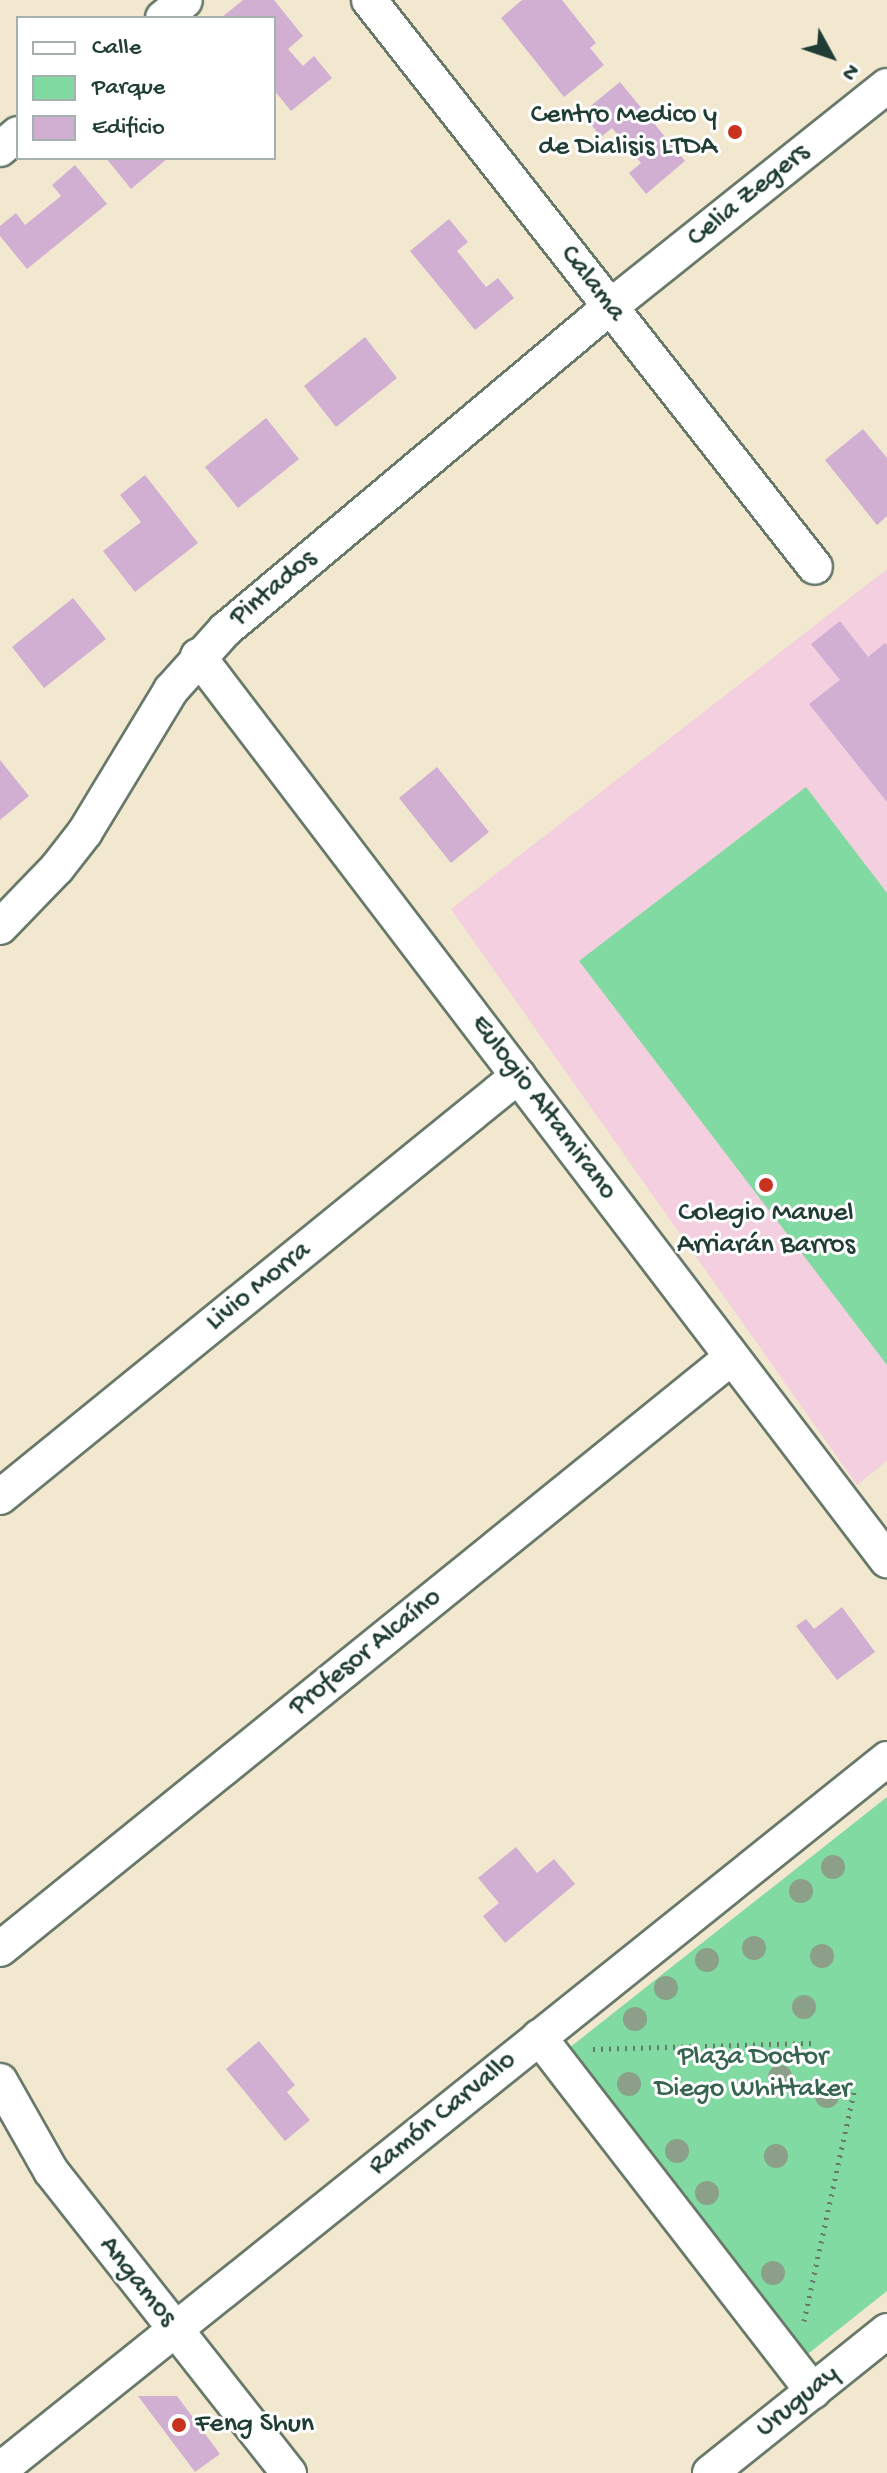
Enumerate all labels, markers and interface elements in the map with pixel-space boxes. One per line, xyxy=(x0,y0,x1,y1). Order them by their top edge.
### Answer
legend xyxy=(16,16,276,160)
north arrow xyxy=(791,16,871,96)
text: Calle xyxy=(92,34,141,63)
text: N xyxy=(835,58,864,85)
text: Parque xyxy=(92,74,165,103)
place label: Centro Medico y de Dialisis LTDA xyxy=(531,99,717,165)
text: Edificio xyxy=(92,114,165,143)
marker: Centro Medico y de Dialisis LTDA xyxy=(724,121,746,143)
street label: Celia Zegers xyxy=(681,137,817,255)
street label: Calama xyxy=(552,239,632,329)
street label: Pintados xyxy=(224,543,324,635)
street label: Eulogio Altamirano xyxy=(462,1009,624,1207)
marker: Colegio Manuel Arriarán Barros xyxy=(757,1176,775,1194)
place label: Colegio Manuel Arriarán Barros xyxy=(677,1197,855,1263)
street label: Livio Morra xyxy=(200,1235,318,1339)
street label: Profesor Alcaíno xyxy=(283,1581,449,1725)
park label: Plaza Doctor Diego Whittaker xyxy=(655,2041,851,2107)
street label: Ramón Carvallo xyxy=(363,2044,523,2184)
street label: Angamos xyxy=(91,2230,183,2334)
street label: Uruguay xyxy=(750,2358,846,2446)
place label: Feng Shun xyxy=(195,2408,314,2442)
marker: Feng Shun xyxy=(170,2416,188,2434)

